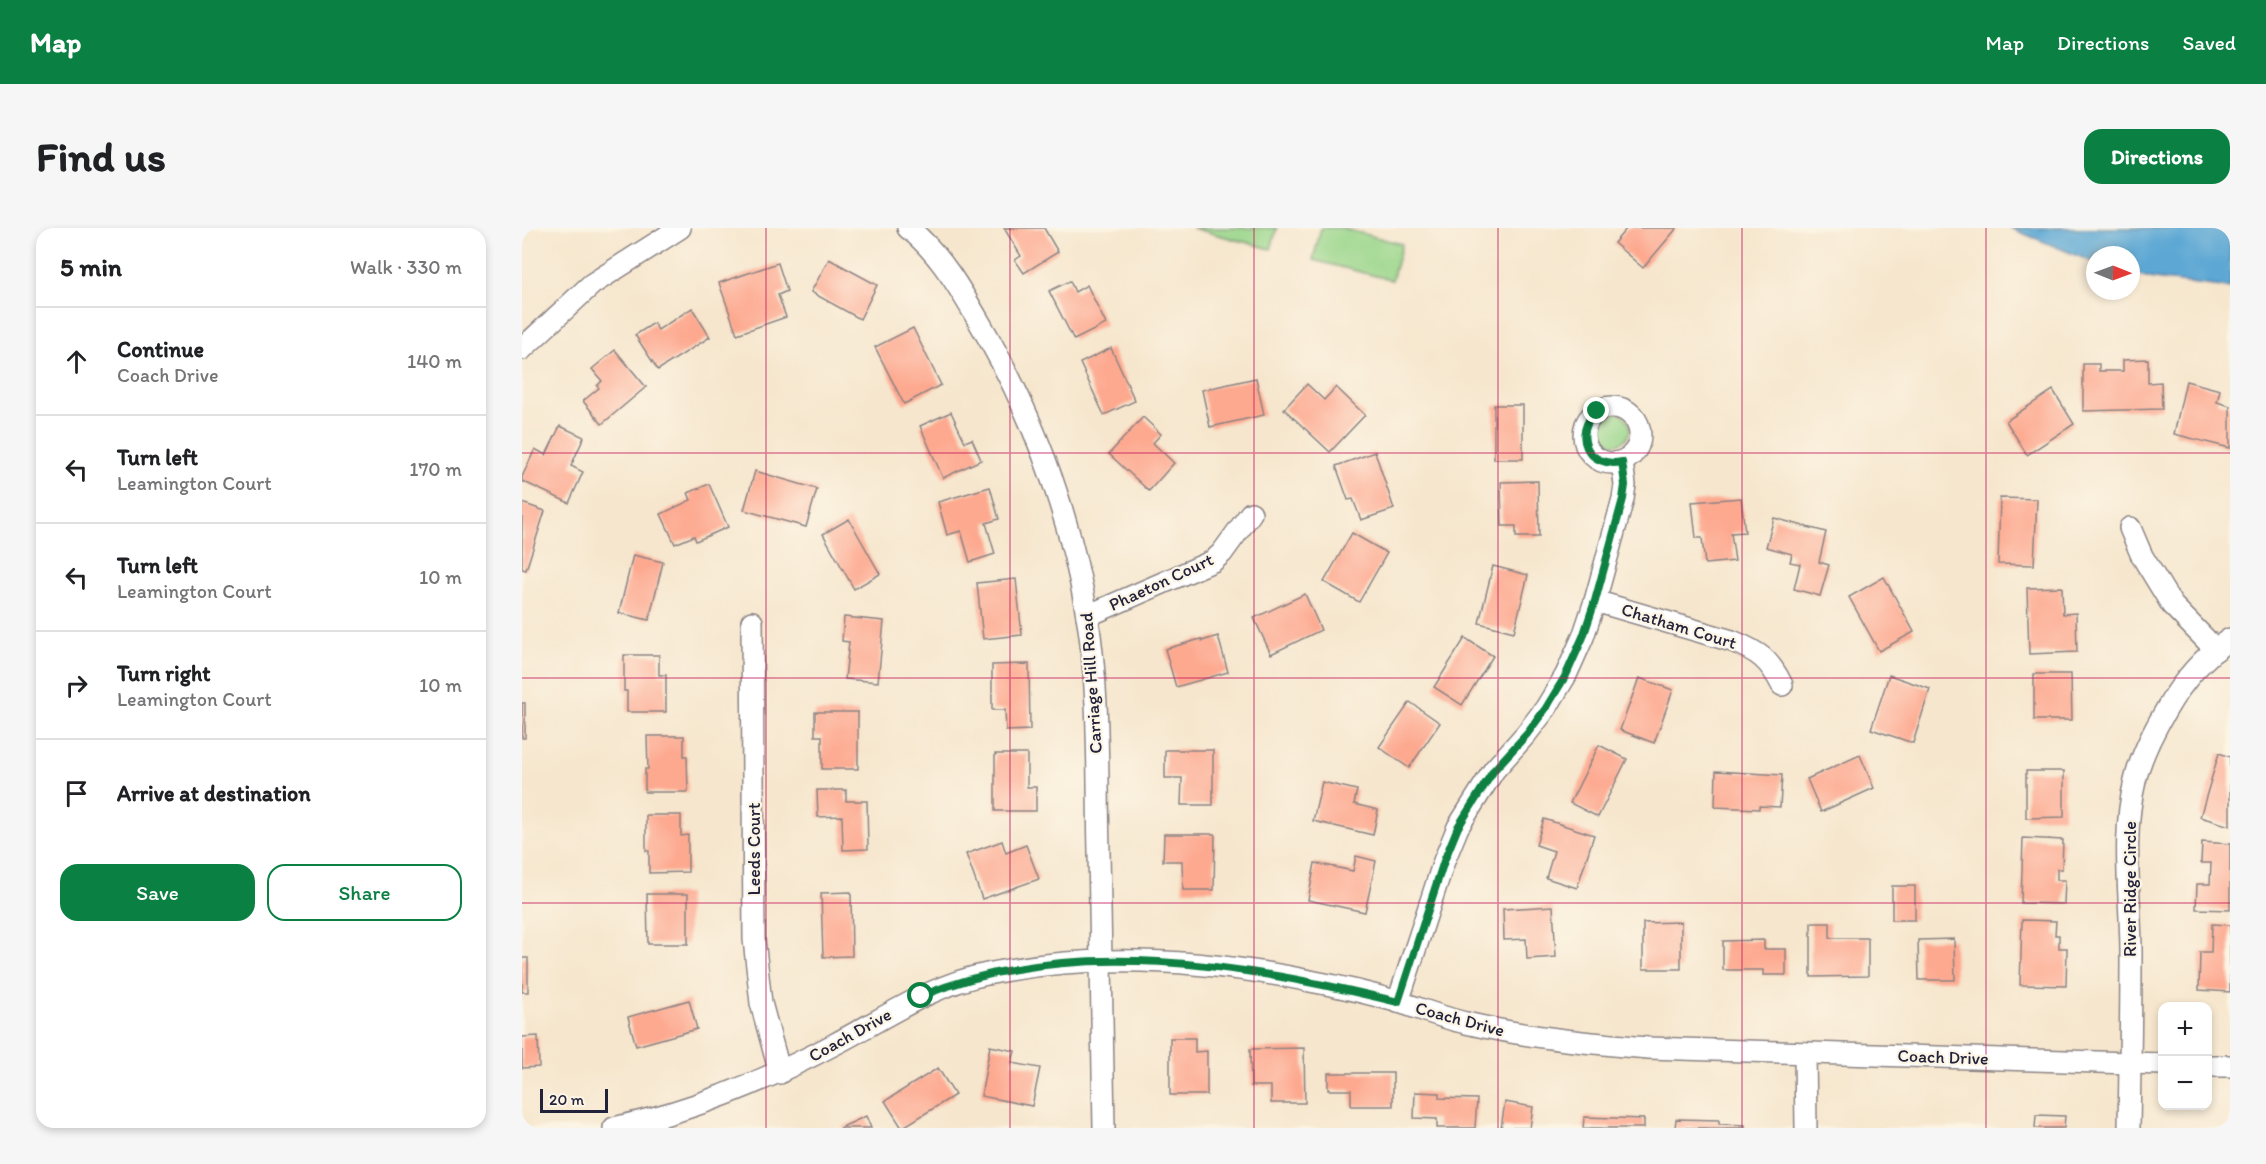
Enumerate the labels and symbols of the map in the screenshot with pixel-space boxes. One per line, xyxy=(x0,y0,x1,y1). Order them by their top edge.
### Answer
north arrow xyxy=(2086,246,2140,300)
route end xyxy=(1583,397,1609,423)
street label: Phaeton Court xyxy=(1105,548,1217,616)
street label: Chatham Court xyxy=(1619,598,1739,654)
street label: Carriage Hill Road xyxy=(1075,611,1107,754)
street label: Leeds Court xyxy=(743,802,765,895)
street label: River Ridge Circle xyxy=(2119,821,2141,957)
route start xyxy=(907,982,933,1008)
street label: Coach Drive xyxy=(1413,997,1507,1041)
street label: Coach Drive xyxy=(805,1003,895,1067)
street label: Coach Drive xyxy=(1897,1044,1989,1070)
scale bar xyxy=(540,1086,608,1114)

